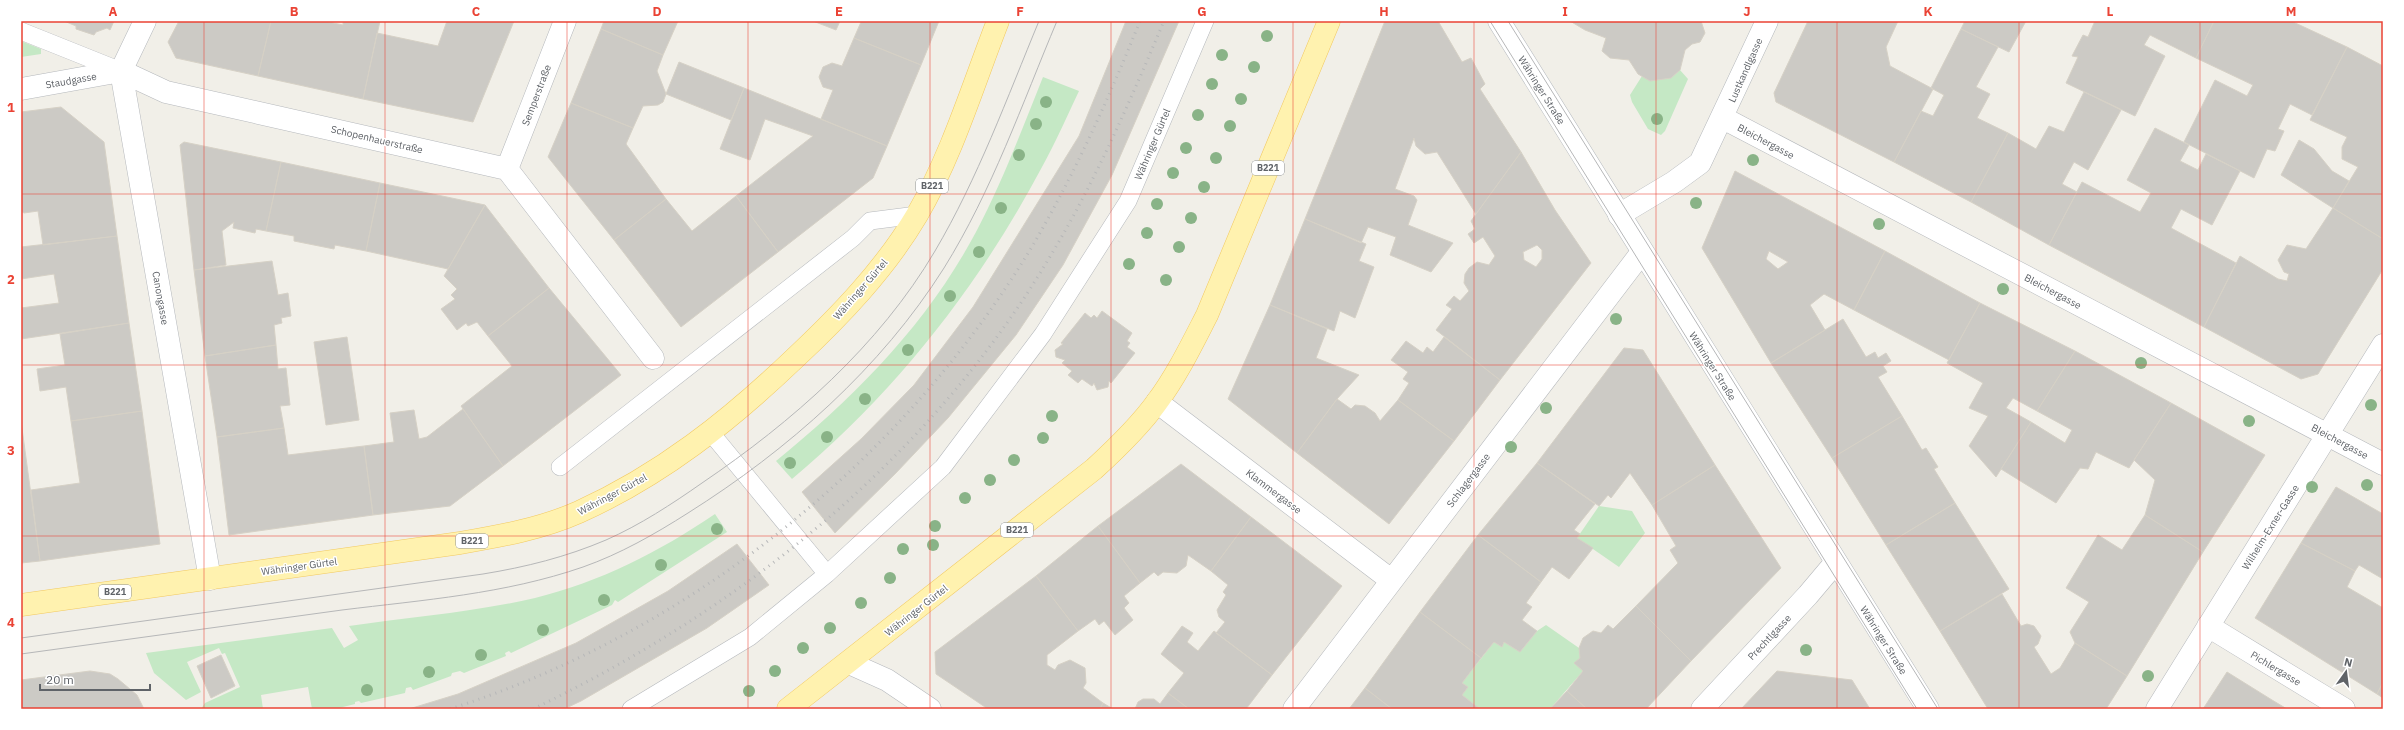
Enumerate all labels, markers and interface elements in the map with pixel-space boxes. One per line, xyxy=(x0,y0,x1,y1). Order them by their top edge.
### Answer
text: A xyxy=(109,3,118,20)
text: B xyxy=(290,3,299,20)
text: C xyxy=(472,3,481,20)
text: D xyxy=(652,3,662,20)
text: E xyxy=(835,3,843,20)
text: F xyxy=(1016,3,1024,20)
text: G xyxy=(1197,3,1207,20)
text: H xyxy=(1379,3,1389,20)
text: I xyxy=(1562,3,1568,20)
text: J xyxy=(1743,3,1751,20)
text: K xyxy=(1923,3,1933,20)
text: L xyxy=(2107,3,2114,20)
text: M xyxy=(2286,3,2296,20)
street label: Lustkandlgasse xyxy=(1725,35,1766,105)
street label: Währinger Straße xyxy=(1515,53,1568,127)
street label: Semperstraße xyxy=(519,62,554,127)
street label: Staudgasse xyxy=(44,69,98,91)
text: 1 xyxy=(7,99,15,116)
street label: Währinger Gürtel xyxy=(1132,106,1173,182)
street label: Bleichergasse xyxy=(1735,121,1797,162)
street label: Schopenhauerstraße xyxy=(330,123,425,157)
road number: B221 xyxy=(1252,161,1284,175)
road number: B221 xyxy=(916,179,948,193)
street label: Währinger Gürtel xyxy=(830,256,891,322)
street label: Canongasse xyxy=(149,270,172,326)
text: 2 xyxy=(7,271,15,288)
street label: Bleichergasse xyxy=(2022,271,2084,312)
street label: Währinger Straße xyxy=(1686,329,1739,403)
street label: Bleichergasse xyxy=(2309,421,2371,462)
text: 3 xyxy=(7,442,15,459)
street label: Schlagergasse xyxy=(1444,450,1493,510)
street label: Klammergasse xyxy=(1243,466,1305,517)
street label: Währinger Gürtel xyxy=(575,471,649,518)
street label: Wilhelm-Exner-Gasse xyxy=(2239,482,2302,572)
road number: B221 xyxy=(1001,523,1033,537)
road number: B221 xyxy=(456,534,488,548)
street label: Währinger Gürtel xyxy=(260,555,338,578)
street label: Währinger Gürtel xyxy=(882,582,951,639)
road number: B221 xyxy=(99,585,131,599)
street label: Währinger Straße xyxy=(1857,603,1910,677)
street label: Prechtlgasse xyxy=(1745,611,1794,663)
text: 4 xyxy=(7,614,15,631)
street label: Pichlergasse xyxy=(2248,648,2304,689)
north arrow xyxy=(2326,652,2366,692)
text: N xyxy=(2343,655,2354,670)
scale bar xyxy=(40,666,150,692)
text: 20 m xyxy=(46,672,74,687)

